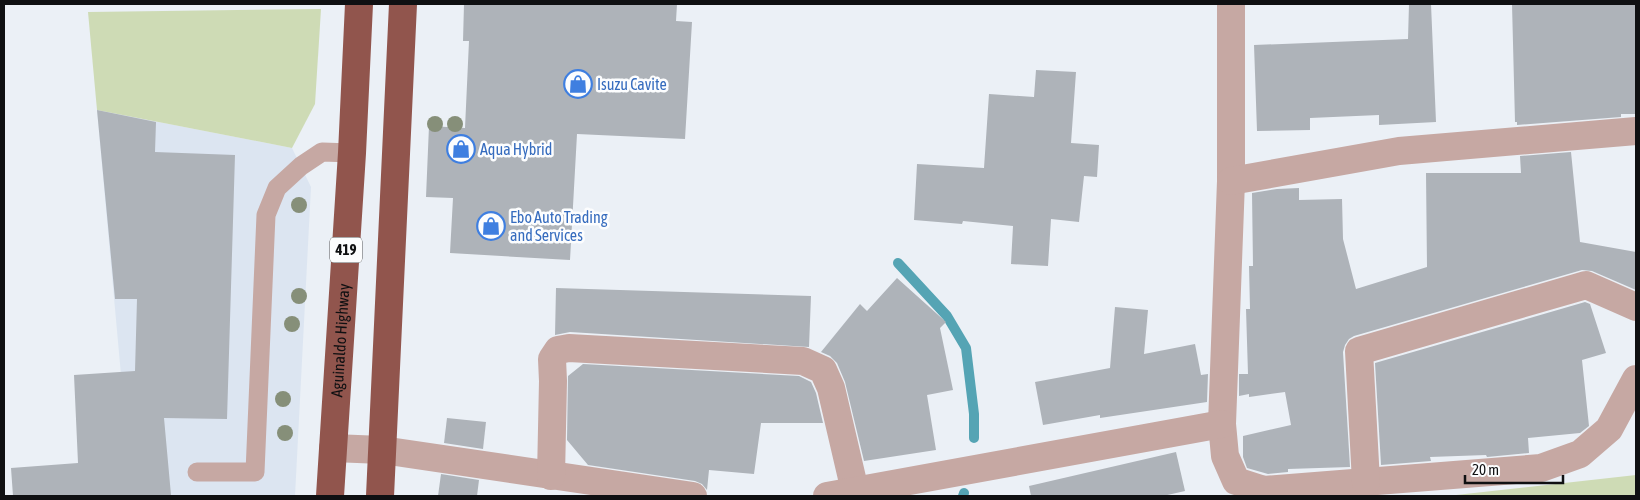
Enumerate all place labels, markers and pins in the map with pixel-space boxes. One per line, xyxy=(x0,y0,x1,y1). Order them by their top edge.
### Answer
shop icon: Isuzu Cavite xyxy=(563,69,593,99)
place label: Isuzu Cavite xyxy=(597,75,667,93)
shop icon: Aqua Hybrid xyxy=(446,134,476,164)
place label: Aqua Hybrid xyxy=(480,140,552,159)
place label: Ebo Auto Trading and Services xyxy=(510,208,608,244)
shop icon: Ebo Auto Trading and Services xyxy=(476,211,506,241)

